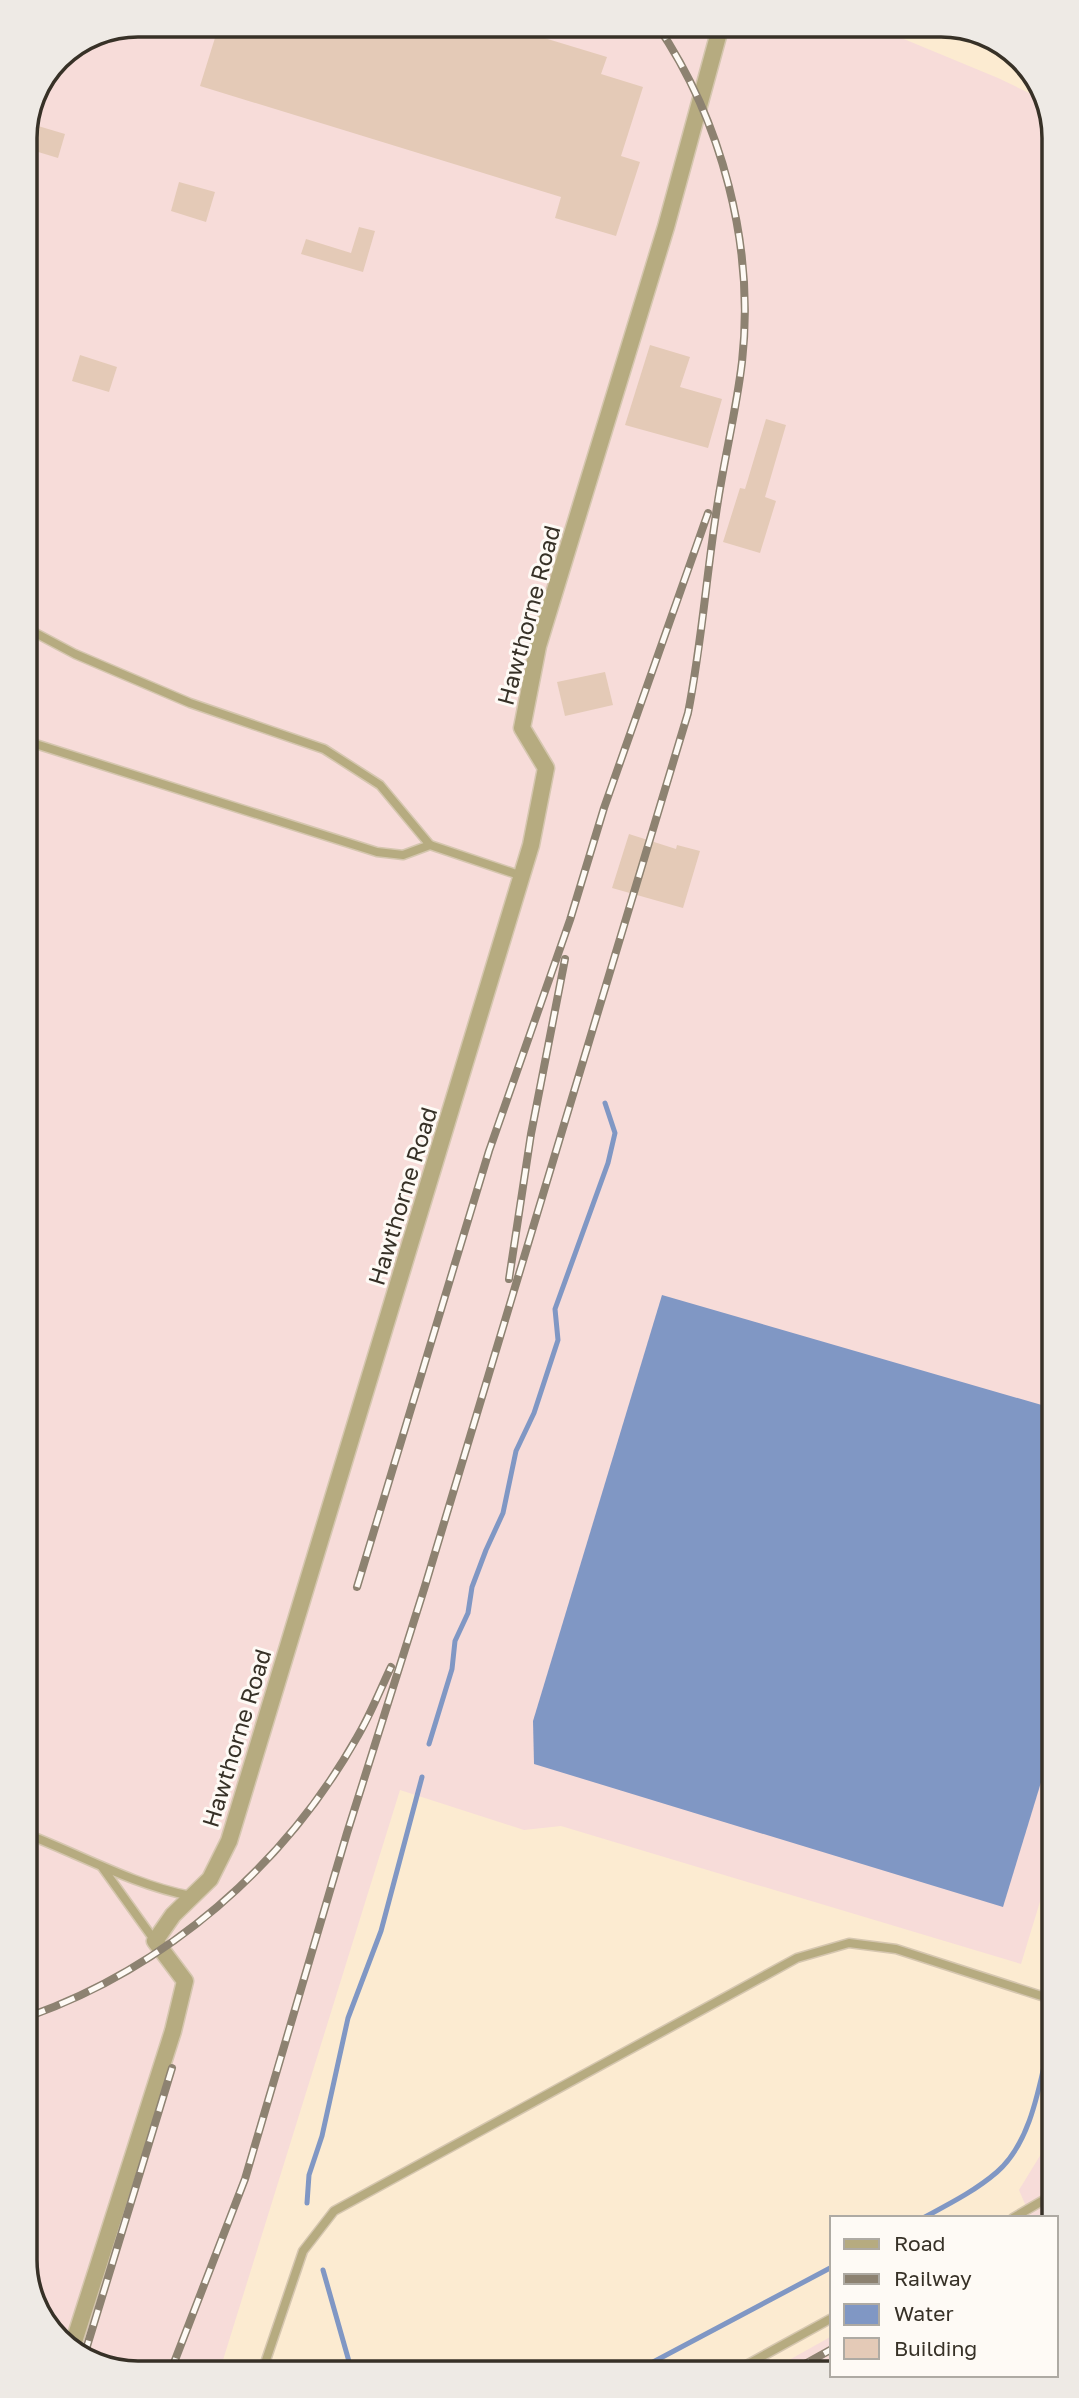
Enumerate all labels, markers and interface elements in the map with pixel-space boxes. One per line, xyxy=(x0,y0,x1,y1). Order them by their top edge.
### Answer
street label: Hawthorne Road xyxy=(491,522,565,708)
street label: Hawthorne Road xyxy=(362,1103,442,1289)
street label: Hawthorne Road xyxy=(196,1645,276,1831)
legend xyxy=(830,2216,1058,2377)
text: Road xyxy=(894,2230,945,2256)
text: Railway xyxy=(894,2265,972,2291)
text: Water xyxy=(894,2300,954,2326)
text: Building xyxy=(894,2335,977,2361)

